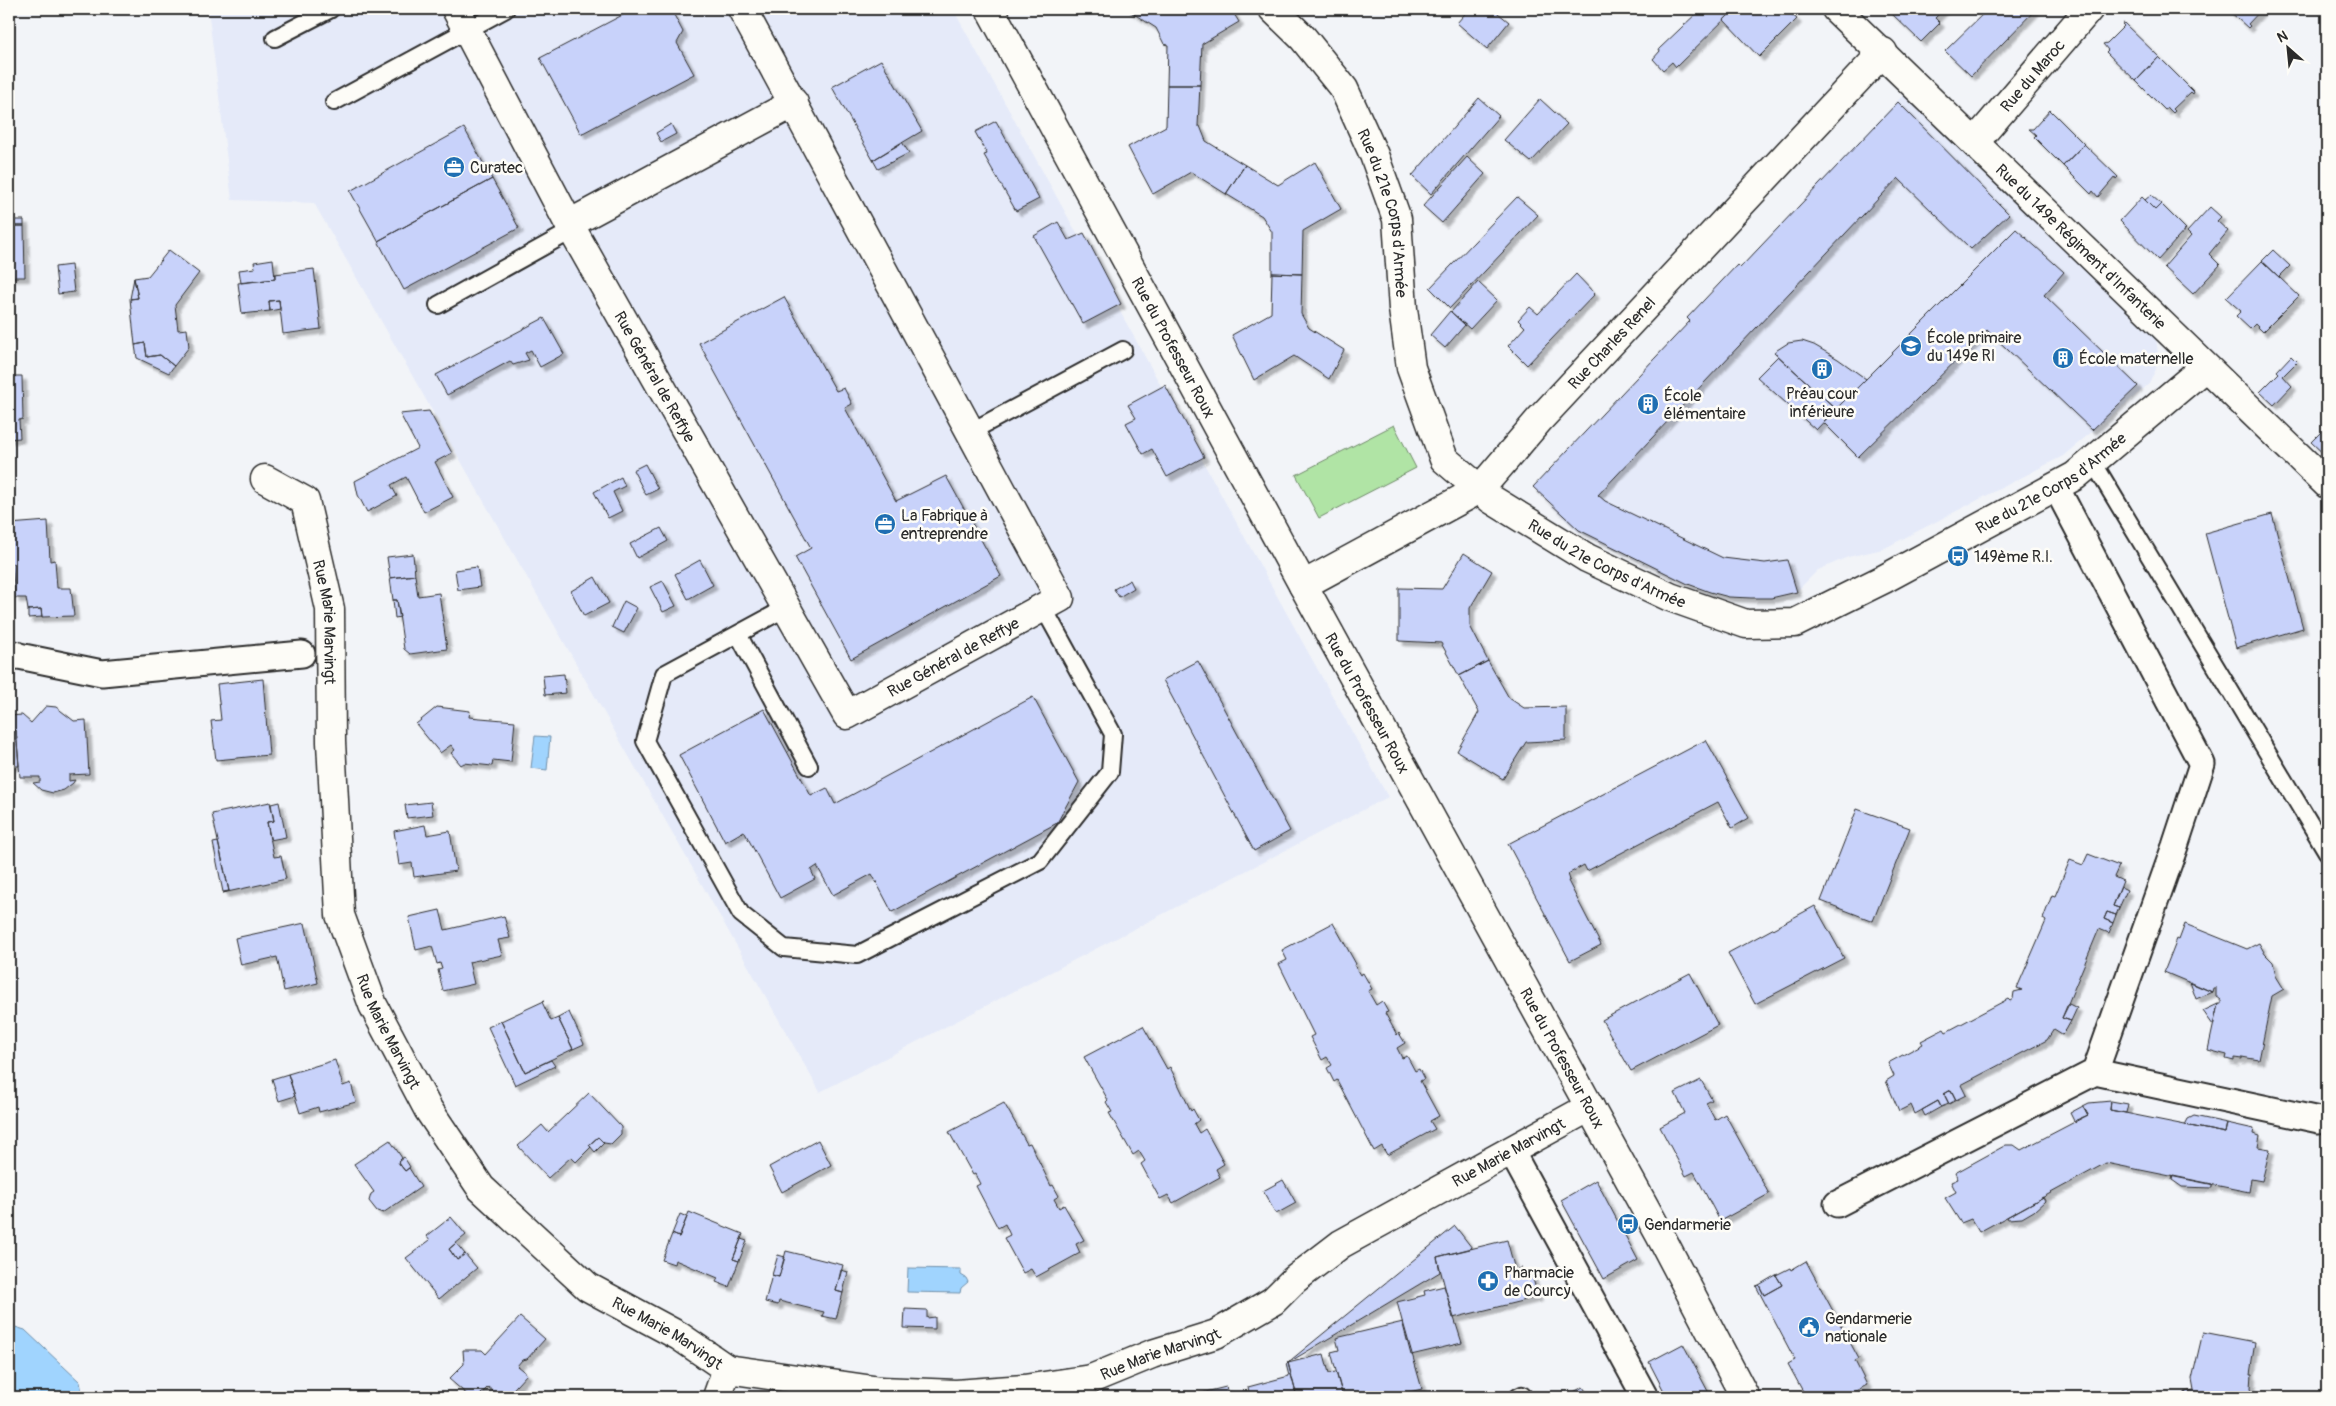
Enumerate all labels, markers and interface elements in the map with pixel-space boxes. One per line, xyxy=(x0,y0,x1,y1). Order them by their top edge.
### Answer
north arrow xyxy=(2264,22,2314,72)
text: N xyxy=(2274,27,2290,47)
street label: Rue du Maroc xyxy=(1996,35,2070,116)
street label: Rue du 21e Corps d'Armée xyxy=(1352,126,1411,298)
office icon: Curatec xyxy=(442,155,466,179)
place label: Curatec xyxy=(470,158,523,178)
street label: Rue du 149e Régiment d'Infanterie xyxy=(1991,160,2170,334)
street label: Rue du Professeur Roux xyxy=(1127,274,1219,422)
street label: Rue Charles Renel xyxy=(1564,293,1660,394)
street label: Rue Général de Reffye xyxy=(609,308,699,446)
place label: École primaire du 149e RI xyxy=(1927,328,2021,366)
school or university icon: École primaire du 149e RI xyxy=(1899,334,1923,358)
building icon: École maternelle xyxy=(2051,346,2075,370)
place label: École maternelle xyxy=(2079,349,2194,369)
building icon: Préau cour inférieure xyxy=(1810,357,1834,381)
place label: Préau cour inférieure xyxy=(1786,384,1858,422)
place label: École élémentaire xyxy=(1664,386,1746,424)
building icon: École élémentaire xyxy=(1636,392,1660,416)
street label: Rue du 21e Corps d'Armée xyxy=(1972,428,2131,539)
place label: La Fabrique à entreprendre xyxy=(901,506,988,544)
office icon: La Fabrique à entreprendre xyxy=(873,512,897,536)
street label: Rue du 21e Corps d'Armée xyxy=(1524,515,1688,613)
bus stop icon: 149ème R.I. xyxy=(1946,544,1970,568)
place label: 149ème R.I. xyxy=(1974,547,2053,567)
street label: Rue Marie Marvingt xyxy=(308,558,340,685)
street label: Rue Général de Reffye xyxy=(884,613,1023,702)
street label: Rue du Professeur Roux xyxy=(1320,630,1414,777)
street label: Rue Marie Marvingt xyxy=(351,971,425,1093)
street label: Rue du Professeur Roux xyxy=(1515,984,1608,1132)
street label: Rue Marie Marvingt xyxy=(1449,1113,1569,1192)
bus stop icon: Gendarmerie xyxy=(1616,1212,1640,1236)
place label: Gendarmerie xyxy=(1644,1215,1731,1235)
place label: Pharmacie de Courcy xyxy=(1504,1263,1574,1301)
pharmacy icon: Pharmacie de Courcy xyxy=(1476,1269,1500,1293)
street label: Rue Marie Marvingt xyxy=(608,1293,727,1374)
place label: Gendarmerie nationale xyxy=(1825,1309,1912,1347)
public building icon: Gendarmerie nationale xyxy=(1797,1315,1821,1339)
street label: Rue Marie Marvingt xyxy=(1098,1324,1225,1385)

